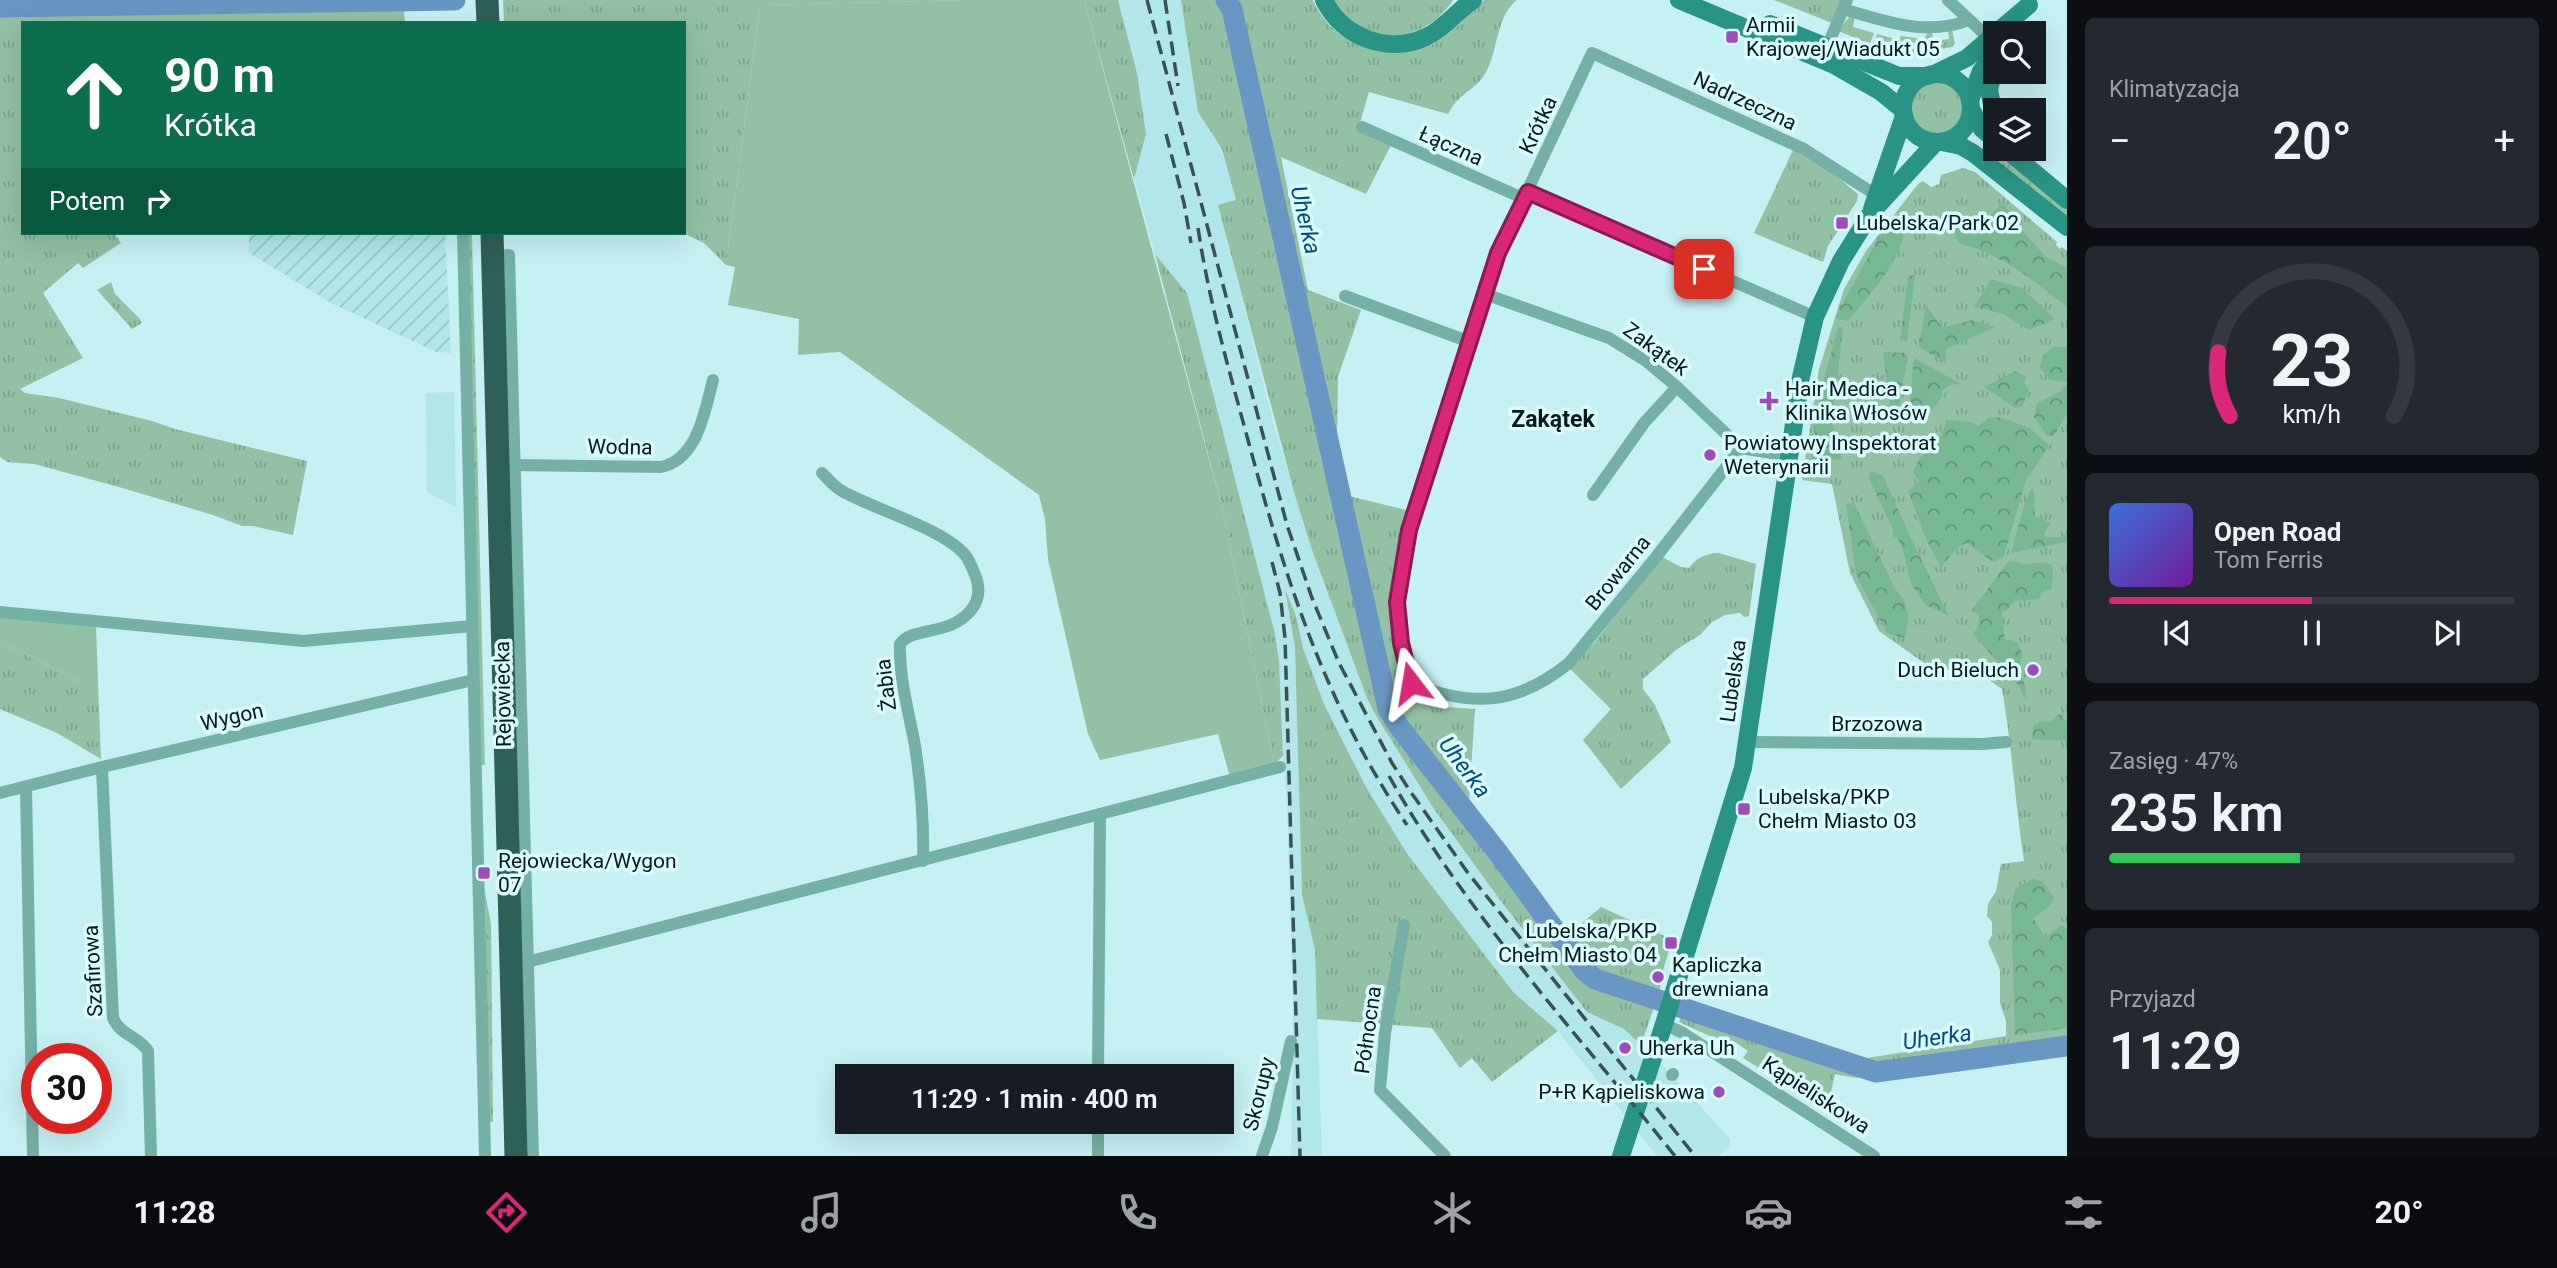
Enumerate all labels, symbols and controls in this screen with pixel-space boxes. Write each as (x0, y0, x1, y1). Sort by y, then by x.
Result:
place label: Armii Krajowej/Wiadukt 05 (1746, 13, 1940, 61)
map controls (1983, 21, 2046, 161)
button: search (1983, 21, 2046, 84)
marker: Armii Krajowej/Wiadukt 05 (1724, 29, 1740, 45)
text: 90 m (164, 47, 275, 104)
icon: ahead (49, 49, 140, 140)
street label: Nadrzeczna (1690, 67, 1800, 135)
text: Klimatyzacja (2109, 76, 2240, 103)
street label: Krótka (1514, 92, 1562, 158)
button: layers (1983, 98, 2046, 161)
text: Krótka (164, 106, 257, 144)
text: 20° (2272, 111, 2352, 172)
text: − (2109, 119, 2131, 163)
text: + (2493, 119, 2515, 163)
street label: Łączna (1415, 121, 1487, 171)
icon: right (139, 182, 177, 220)
water label: Uherka (1285, 183, 1326, 257)
text: Potem (49, 186, 125, 216)
place label: Lubelska/Park 02 (1856, 211, 2019, 235)
marker: Lubelska/Park 02 (1834, 215, 1850, 231)
pin (1674, 239, 1734, 299)
icon: arrive (1685, 250, 1723, 288)
street label: Zakątek (1619, 317, 1694, 381)
text: 23 (2270, 319, 2354, 405)
place label: Hair Medica - Klinika Włosów (1785, 377, 1927, 425)
marker: Hair Medica - Klinika Włosów (1759, 391, 1779, 411)
text: km/h (2283, 400, 2341, 429)
district label: Zakątek (1511, 406, 1595, 433)
place label: Powiatowy Inspektorat Weterynarii (1724, 431, 1936, 479)
street label: Wodna (587, 434, 653, 460)
marker: Powiatowy Inspektorat Weterynarii (1702, 447, 1718, 463)
text: Open Road (2214, 517, 2342, 547)
street label: Browarna (1581, 531, 1655, 615)
text: Tom Ferris (2214, 547, 2323, 574)
icon: previous (2158, 614, 2196, 652)
icon: pause (2293, 614, 2331, 652)
icon: next (2428, 614, 2466, 652)
street label: Lubelska (1715, 638, 1751, 724)
street label: Rejowiecka (490, 641, 516, 747)
position arrow (1374, 646, 1448, 720)
street label: Żabia (871, 658, 901, 712)
place label: Duch Bieluch (1897, 658, 2019, 682)
marker: Duch Bieluch (2025, 662, 2041, 678)
street label: Wygon (198, 698, 266, 736)
street label: Brzozowa (1831, 712, 1923, 736)
water label: Uherka (1433, 731, 1496, 803)
text: Zasięg · 47% (2109, 748, 2238, 775)
text: 235 km (2109, 783, 2284, 844)
place label: Lubelska/PKP Chełm Miasto 03 (1758, 785, 1917, 833)
marker: Lubelska/PKP Chełm Miasto 03 (1736, 801, 1752, 817)
place label: Rejowiecka/Wygon 07 (498, 849, 677, 897)
marker: Rejowiecka/Wygon 07 (476, 865, 492, 881)
place label: Lubelska/PKP Chełm Miasto 04 (1498, 919, 1657, 967)
street label: Szafirowa (79, 924, 107, 1018)
marker: Lubelska/PKP Chełm Miasto 04 (1663, 935, 1679, 951)
place label: Kapliczka drewniana (1672, 953, 1769, 1001)
marker: Kapliczka drewniana (1650, 969, 1666, 985)
street label: Północna (1350, 985, 1386, 1075)
text: Przyjazd (2109, 986, 2196, 1013)
water label: Uherka (1901, 1019, 1973, 1056)
text: 11:29 (2109, 1021, 2242, 1082)
place label: Uherka Uh (1639, 1036, 1735, 1060)
marker: Uherka Uh (1617, 1040, 1633, 1056)
speed limit sign: 30 (21, 1043, 112, 1134)
street label: Kąpieliskowa (1758, 1051, 1874, 1139)
street label: Skorupy (1238, 1054, 1280, 1133)
place label: P+R Kąpieliskowa (1538, 1080, 1705, 1104)
text: 11:29 · 1 min · 400 m (911, 1084, 1158, 1114)
marker: P+R Kąpieliskowa (1711, 1084, 1727, 1100)
icon: directions (482, 1188, 531, 1237)
icon: music (797, 1188, 846, 1237)
icon: phone (1113, 1188, 1162, 1237)
icon: climate (1428, 1188, 1477, 1237)
icon: car (1744, 1188, 1793, 1237)
icon: filters (2059, 1188, 2108, 1237)
text: 11:28 (133, 1193, 216, 1231)
text: 20° (2375, 1193, 2424, 1231)

